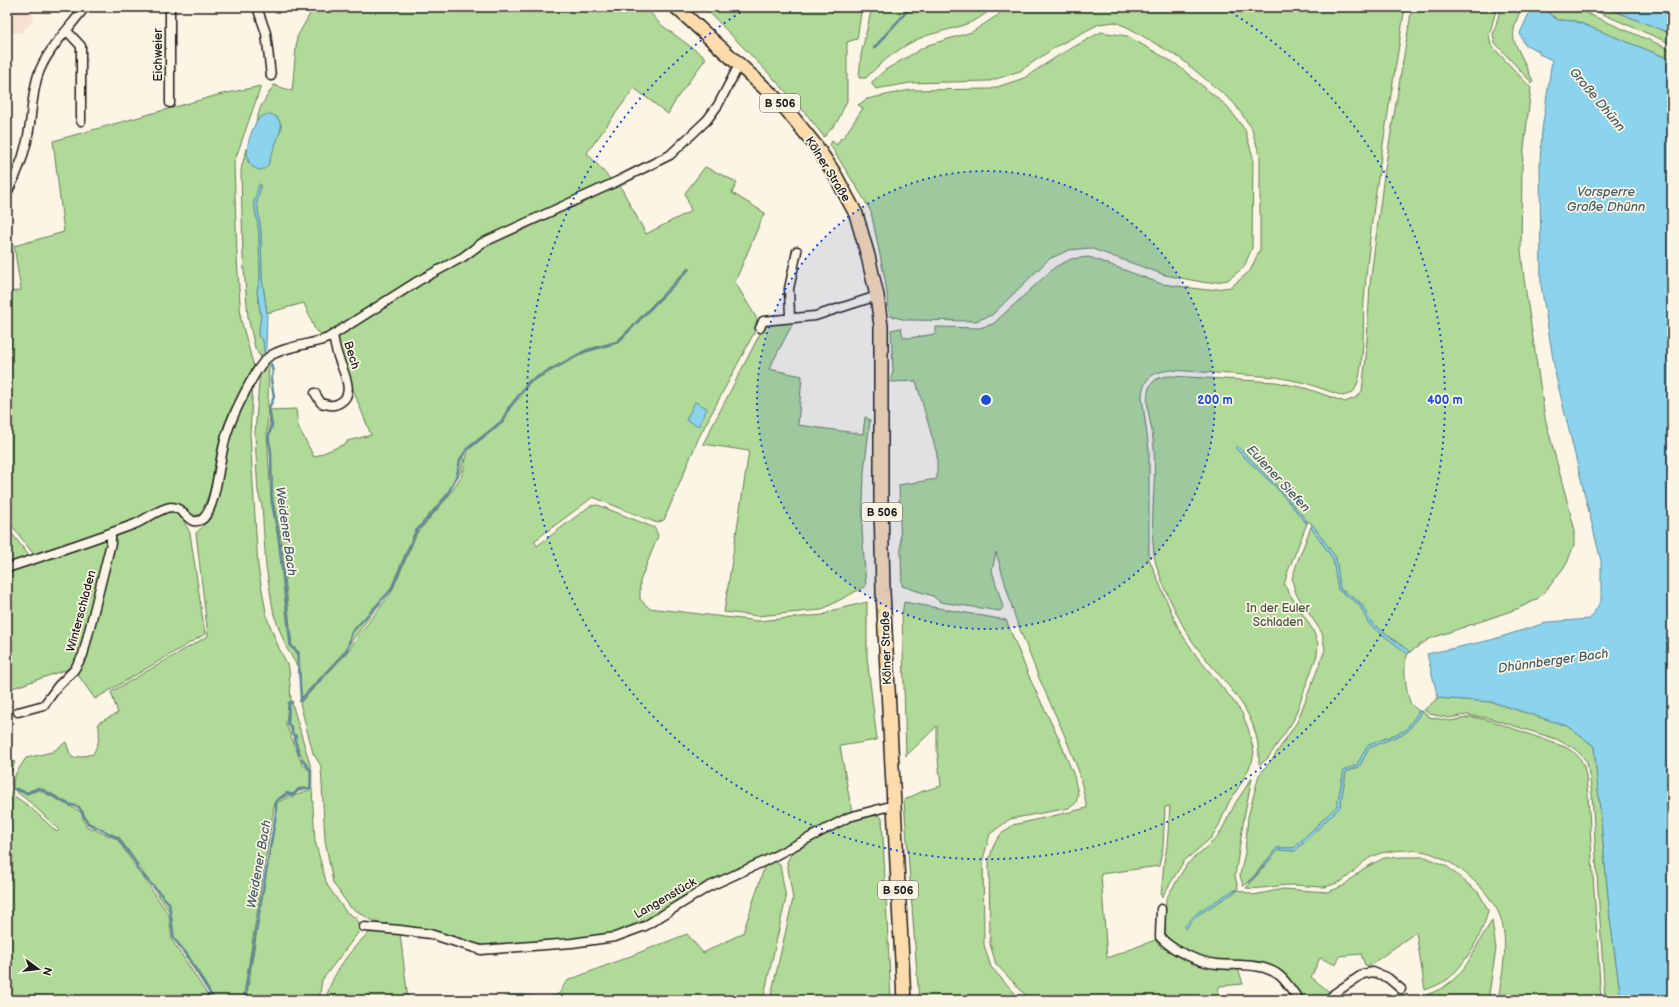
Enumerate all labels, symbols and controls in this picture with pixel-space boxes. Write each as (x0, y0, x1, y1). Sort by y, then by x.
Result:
street label: Eichweier (151, 28, 166, 81)
water label: Große Dhünn (1566, 64, 1629, 135)
road number: B 506 (760, 94, 800, 112)
street label: Kölner Straße (802, 134, 854, 205)
water label: Vorsperre Große Dhünn (1567, 184, 1645, 215)
street label: Bech (340, 339, 363, 371)
centre of rings (979, 393, 993, 407)
text: 200 m (1197, 393, 1233, 408)
text: 400 m (1427, 393, 1463, 408)
water label: Eulener Siefen (1243, 442, 1313, 516)
water label: Weidener Bach (272, 486, 300, 577)
road number: B 506 (862, 503, 902, 521)
street label: Winterschladen (63, 568, 100, 654)
park label: In der Euler Schladen (1246, 601, 1310, 630)
street label: Kölner Straße (878, 611, 895, 685)
water label: Dhünnberger Bach (1497, 645, 1609, 677)
water label: Weidener Bach (243, 819, 275, 910)
street label: Langenstück (631, 875, 699, 922)
road number: B 506 (878, 881, 918, 899)
north arrow (18, 949, 58, 989)
text: N (40, 966, 55, 977)

